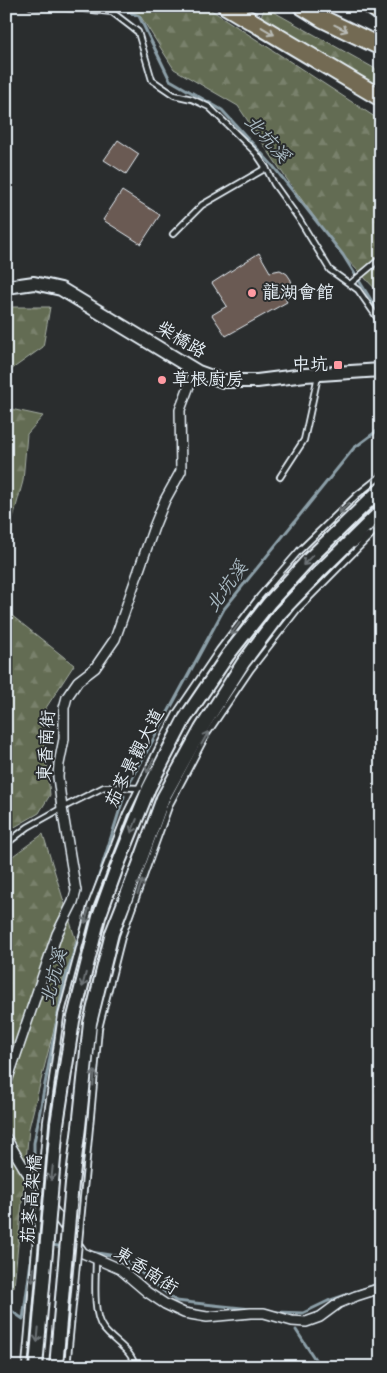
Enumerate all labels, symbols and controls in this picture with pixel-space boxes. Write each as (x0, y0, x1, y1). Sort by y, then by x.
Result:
one-way arrow (333, 24, 348, 33)
one-way arrow (261, 27, 275, 37)
water label: 北坑溪 (239, 109, 296, 169)
place label: 龍湖會館 (262, 281, 334, 305)
marker: 龍湖會館 (246, 287, 258, 299)
street label: 柴橋路 (152, 316, 210, 364)
place label: 中坑 (292, 353, 328, 377)
marker: 中坑 (332, 359, 344, 371)
place label: 草根廚房 (172, 368, 244, 392)
marker: 草根廚房 (156, 374, 168, 386)
one-way arrow (337, 502, 350, 514)
one-way arrow (302, 553, 314, 566)
water label: 北坑溪 (200, 556, 254, 617)
one-way arrow (230, 622, 240, 636)
street label: 茄苳景觀大道 (100, 704, 170, 812)
street label: 東香南街 (33, 709, 61, 783)
one-way arrow (201, 732, 211, 746)
one-way arrow (144, 758, 154, 773)
one-way arrow (129, 817, 138, 833)
one-way arrow (136, 880, 145, 895)
one-way arrow (82, 908, 92, 924)
water label: 北坑溪 (35, 945, 73, 1008)
one-way arrow (78, 971, 88, 987)
one-way arrow (89, 1070, 99, 1086)
street label: 茄苳高架橋 (16, 1153, 48, 1245)
one-way arrow (47, 1164, 57, 1180)
street label: 東香南街 (109, 1241, 183, 1301)
one-way arrow (28, 1267, 38, 1283)
one-way arrow (34, 1326, 43, 1342)

